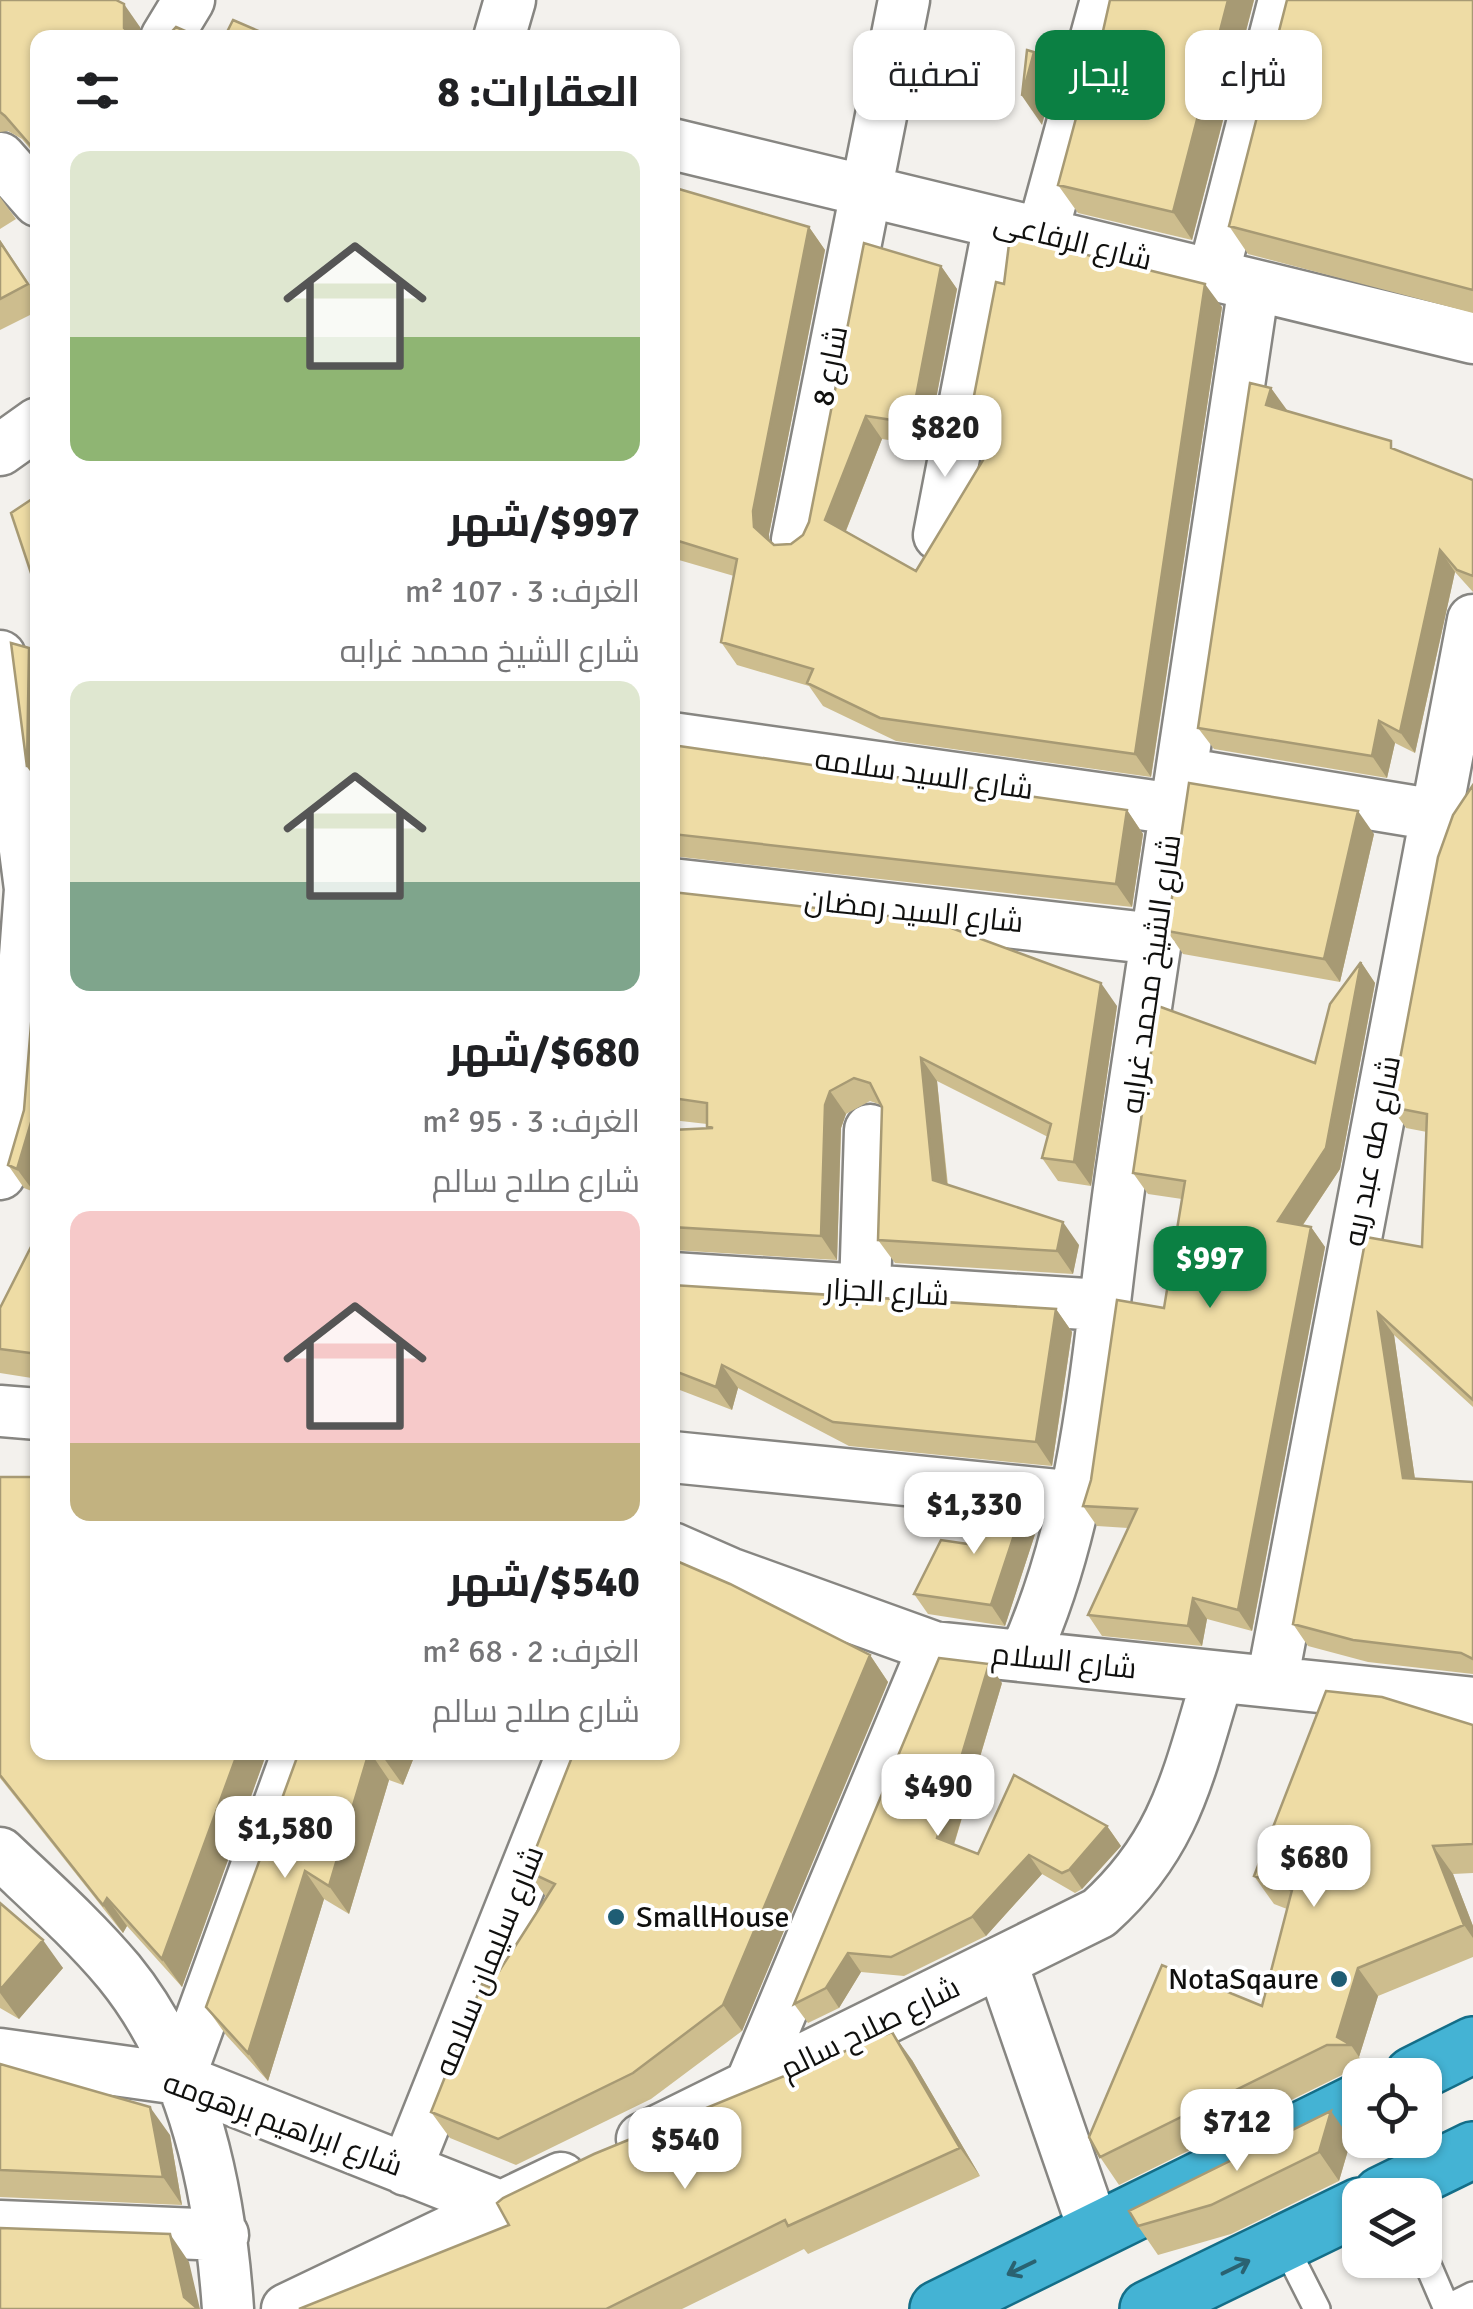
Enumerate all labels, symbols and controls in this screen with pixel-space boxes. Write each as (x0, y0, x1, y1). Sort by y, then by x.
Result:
chip: تصفية (853, 30, 1015, 120)
chip: إيجار (1035, 30, 1165, 120)
chip: شراء (1185, 30, 1322, 120)
icon: filters (70, 63, 125, 118)
text: العقارات: 8 (437, 67, 640, 118)
street label: شارع الرفاعى (990, 204, 1156, 280)
icon: home (265, 216, 445, 396)
street label: شارع 8 (805, 323, 857, 410)
pin: $820 (886, 395, 1004, 480)
text: $820 (910, 408, 980, 447)
text: $997/شهر (448, 497, 640, 548)
text: الغرف: 3 · 107 m² (405, 572, 640, 611)
text: شارع الشيخ محمد غرابه (340, 632, 640, 671)
street label: شارع السيد سلامه (812, 741, 1035, 809)
icon: home (265, 746, 445, 926)
street label: شارع الشيخ محمد غرابه (1114, 832, 1190, 1116)
street label: شارع السيد رمضان (803, 882, 1025, 942)
text: $680/شهر (448, 1027, 640, 1078)
street label: شارع طه عبد ربه (1336, 1053, 1410, 1250)
text: الغرف: 3 · 95 m² (422, 1102, 640, 1141)
text: شارع صلاح سالم (432, 1162, 640, 1201)
pin: $997 (1151, 1226, 1269, 1311)
text: $997 (1175, 1239, 1245, 1278)
street label: شارع الجزار (822, 1271, 950, 1315)
icon: home (265, 1276, 445, 1456)
pin: $1,330 (893, 1472, 1055, 1557)
text: $1,330 (926, 1485, 1022, 1524)
text: $540/شهر (448, 1557, 640, 1608)
text: الغرف: 2 · 68 m² (422, 1632, 640, 1671)
street label: شارع السلام (989, 1635, 1138, 1689)
text: شارع صلاح سالم (432, 1692, 640, 1731)
pin: $490 (879, 1754, 997, 1839)
text: $490 (903, 1767, 973, 1806)
pin: $1,580 (204, 1796, 366, 1881)
text: $1,580 (237, 1809, 333, 1848)
pin: $680 (1255, 1825, 1373, 1910)
text: $680 (1279, 1838, 1349, 1877)
street label: شارع سليمان سلامه (426, 1841, 553, 2082)
place label: SmallHouse (636, 1899, 789, 1936)
marker: SmallHouse (605, 1906, 627, 1928)
place label: NotaSqaure (1168, 1961, 1319, 1998)
marker: NotaSqaure (1328, 1968, 1350, 1990)
street label: شارع صلاح سالم (774, 1969, 966, 2089)
map controls (1342, 2058, 1442, 2278)
button: locate (1342, 2058, 1442, 2158)
street label: شارع ابراهيم برهومه (158, 2064, 407, 2186)
pin: $712 (1178, 2089, 1296, 2174)
text: $712 (1202, 2102, 1272, 2141)
pin: $540 (626, 2107, 744, 2192)
text: $540 (650, 2120, 720, 2159)
button: layers (1342, 2178, 1442, 2278)
one-way arrow (1220, 2256, 1250, 2275)
one-way arrow (1007, 2260, 1037, 2279)

